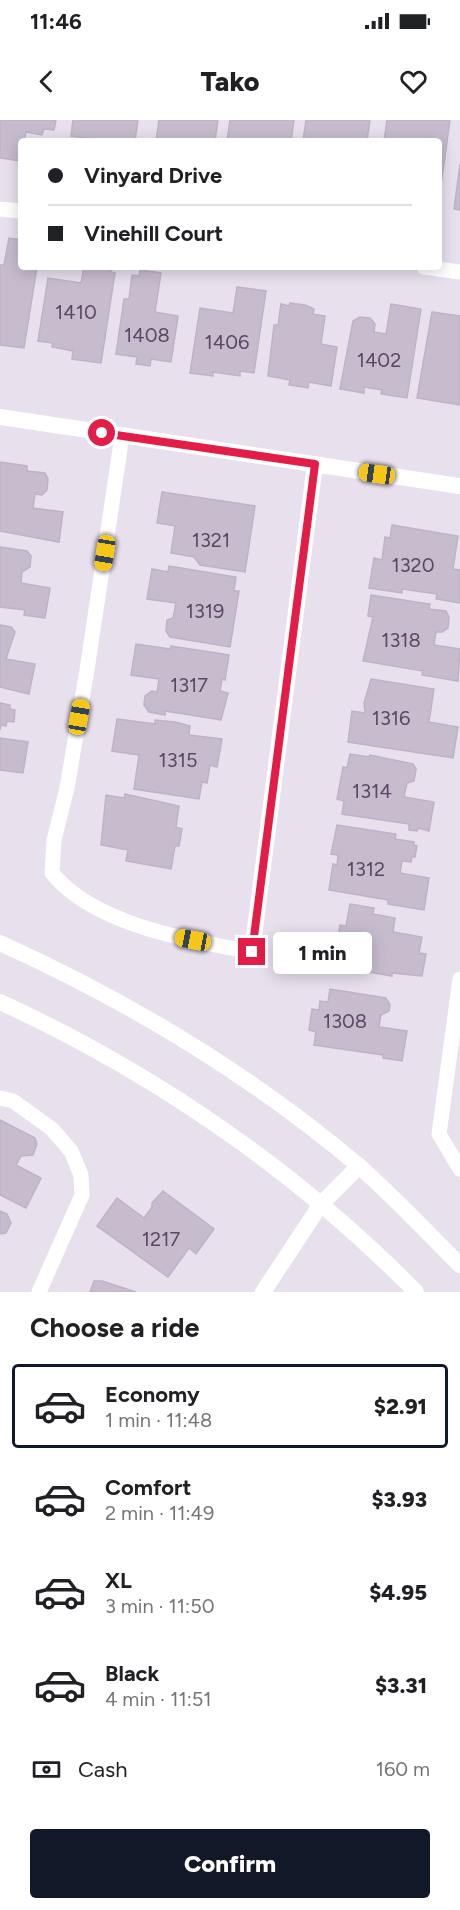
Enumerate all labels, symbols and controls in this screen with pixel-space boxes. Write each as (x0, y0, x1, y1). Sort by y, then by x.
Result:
text: 11:46 (30, 8, 82, 35)
icon: back (30, 65, 63, 98)
text: Tako (201, 65, 259, 98)
icon: heart (397, 65, 430, 98)
text: Vinyard Drive (84, 162, 222, 189)
text: Vinehill Court (84, 220, 223, 247)
house number: 1410 (55, 300, 97, 324)
house number: 1408 (124, 323, 170, 347)
house number: 1406 (205, 330, 249, 354)
house number: 1402 (357, 348, 401, 372)
route start (88, 419, 115, 446)
car (358, 463, 396, 485)
house number: 1321 (192, 528, 230, 552)
car (93, 534, 117, 572)
house number: 1320 (391, 553, 435, 577)
house number: 1319 (186, 599, 224, 623)
house number: 1318 (381, 628, 421, 652)
house number: 1317 (170, 673, 208, 697)
car (67, 698, 91, 736)
house number: 1316 (372, 706, 410, 730)
house number: 1315 (159, 748, 197, 772)
house number: 1314 (352, 779, 392, 803)
house number: 1312 (347, 857, 385, 881)
car (174, 928, 212, 952)
callout: 1 min (273, 931, 372, 973)
route end (238, 938, 265, 965)
text: 1 min (299, 941, 346, 965)
house number: 1308 (323, 1009, 367, 1033)
house number: 1217 (142, 1227, 180, 1251)
text: Choose a ride (30, 1311, 199, 1344)
icon: car (33, 1379, 87, 1433)
text: Economy (105, 1381, 200, 1408)
text: $2.91 (374, 1393, 427, 1420)
text: 1 min · 11:48 (105, 1408, 212, 1432)
icon: car (33, 1472, 87, 1526)
text: Comfort (105, 1474, 191, 1501)
text: $3.93 (371, 1486, 427, 1513)
text: 2 min · 11:49 (105, 1501, 214, 1525)
icon: car (33, 1565, 87, 1619)
text: XL (105, 1567, 132, 1594)
text: $4.95 (369, 1579, 427, 1606)
text: 3 min · 11:50 (105, 1594, 215, 1618)
icon: car (33, 1658, 87, 1712)
text: Black (105, 1660, 159, 1687)
text: $3.31 (375, 1672, 427, 1699)
text: 4 min · 11:51 (105, 1687, 211, 1711)
icon: cash (30, 1753, 63, 1786)
text: Cash (78, 1756, 128, 1783)
text: 160 m (376, 1757, 430, 1781)
button: Confirm (30, 1829, 430, 1898)

